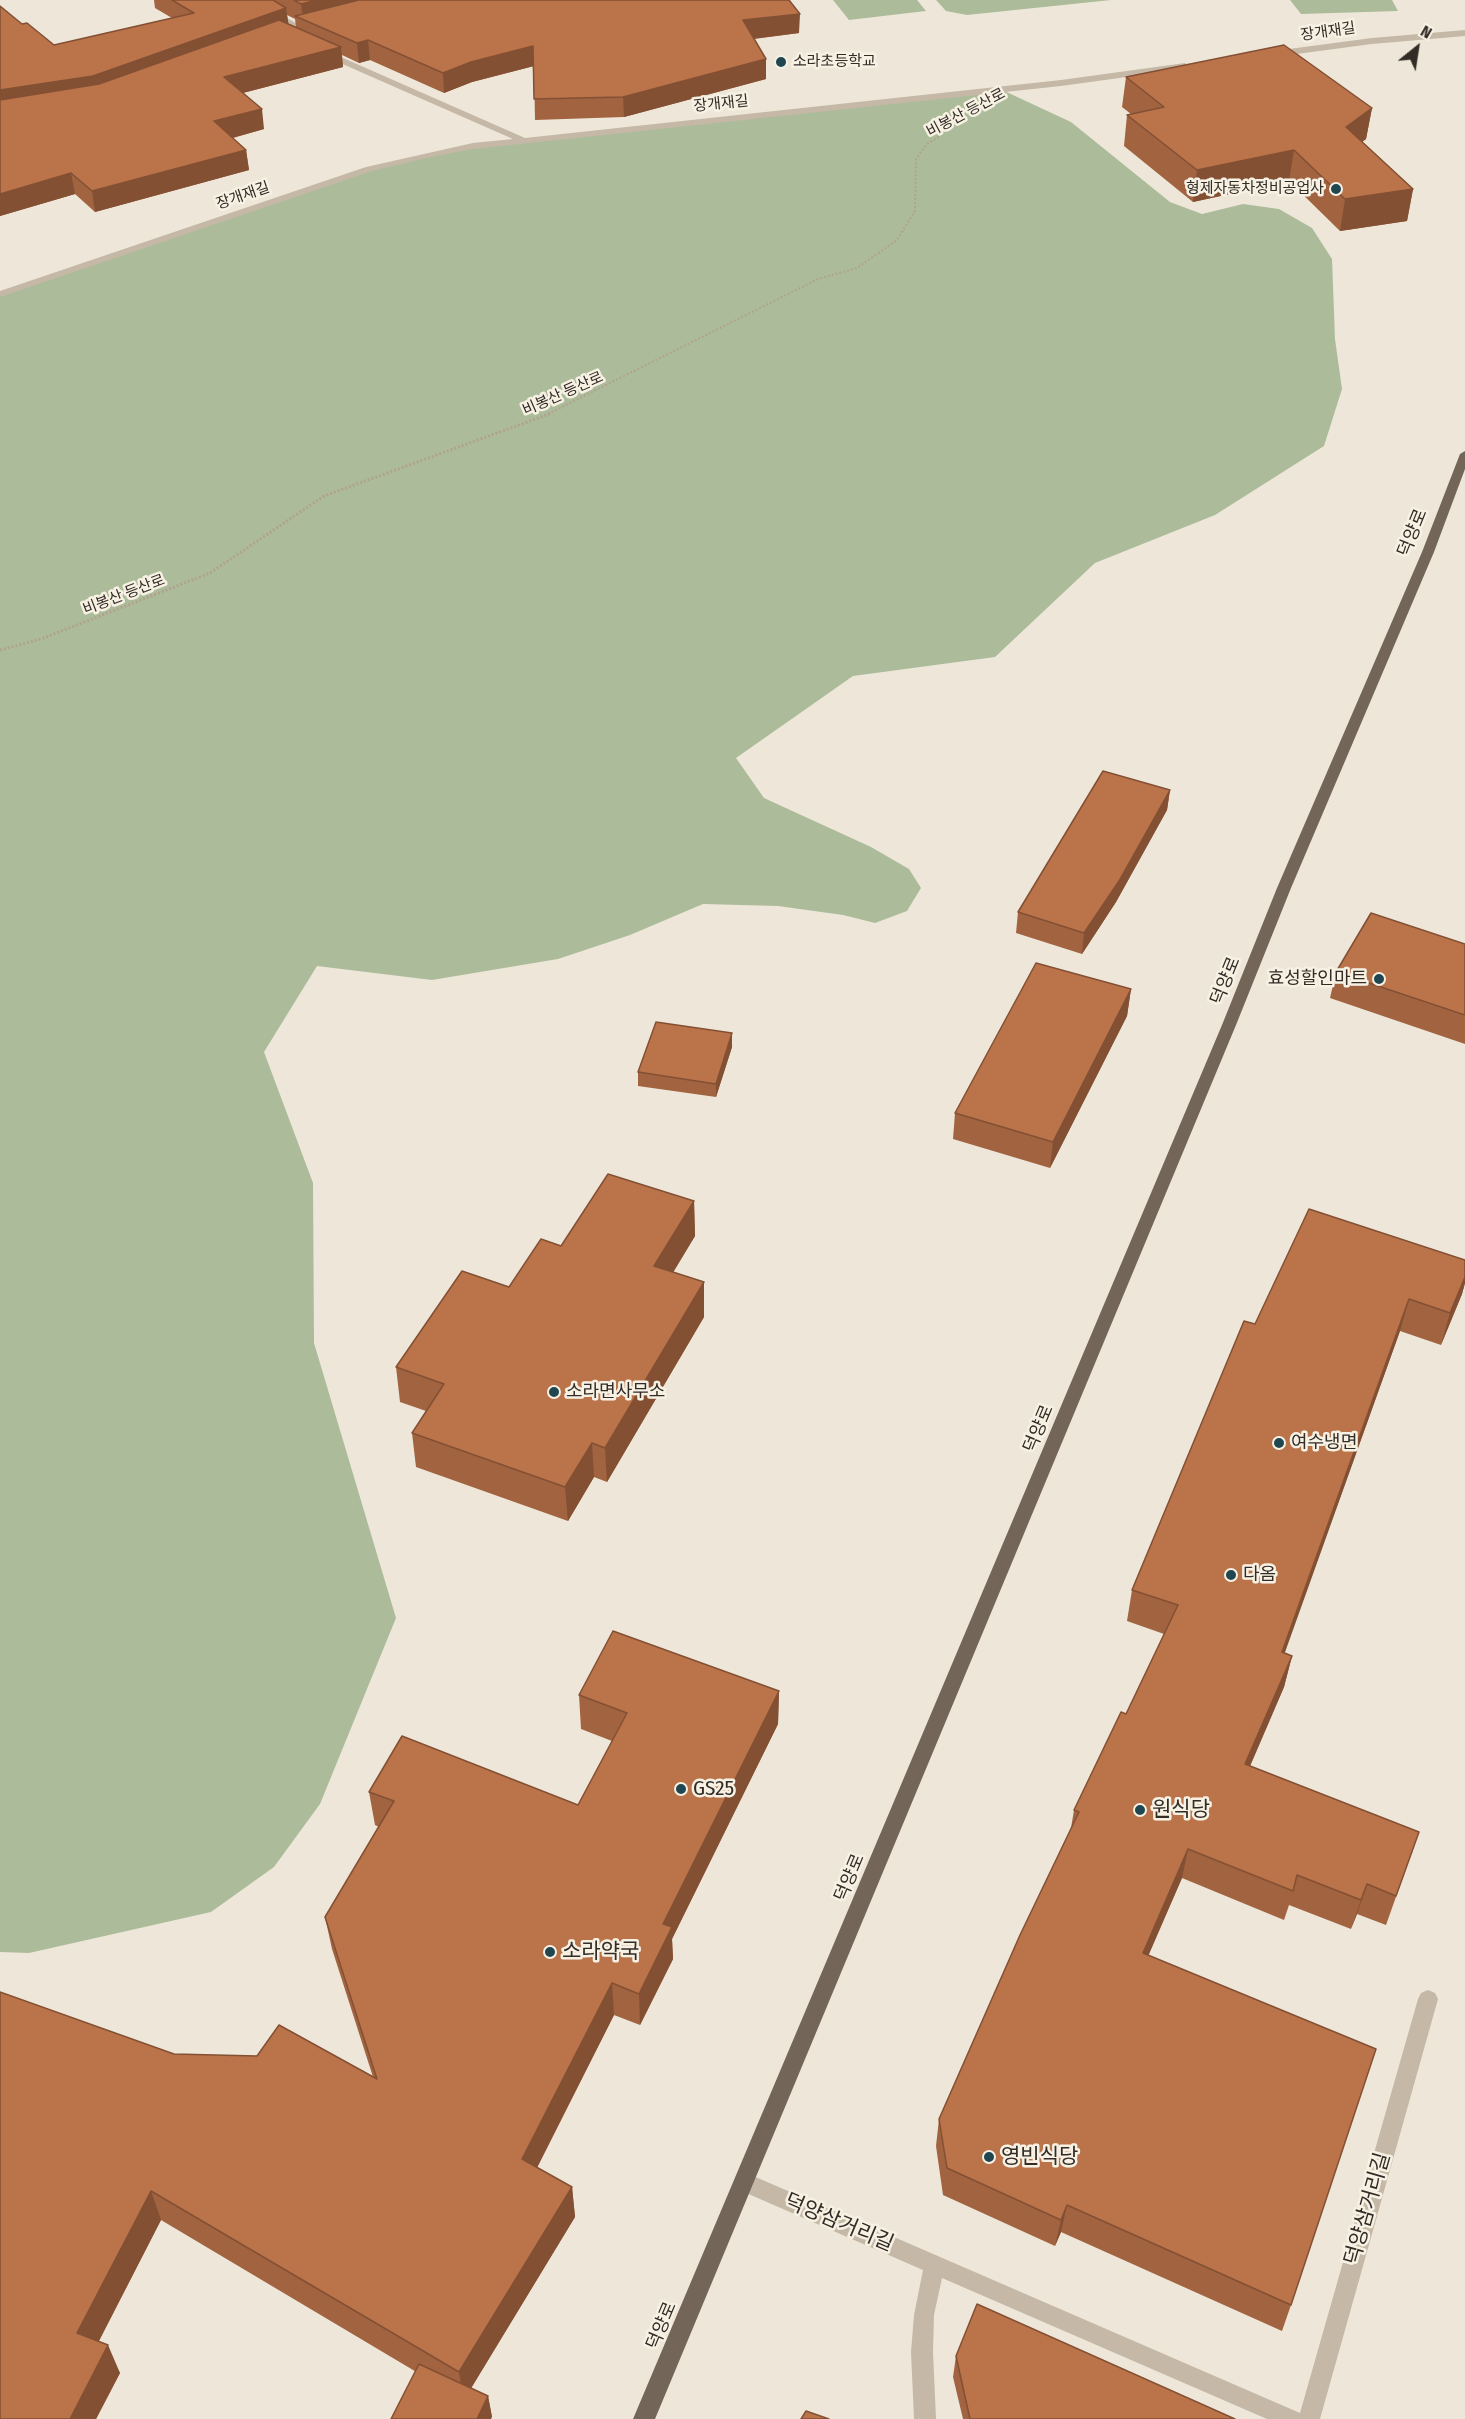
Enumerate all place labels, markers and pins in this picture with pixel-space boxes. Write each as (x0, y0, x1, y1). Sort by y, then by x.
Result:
place label: 소라초등학교 (793, 53, 876, 71)
marker: 소라초등학교 (774, 55, 788, 69)
place label: 형제자동차정비공업사 (1186, 180, 1324, 198)
marker: 형제자동차정비공업사 (1329, 182, 1343, 196)
place label: 효성할인마트 (1268, 968, 1367, 990)
marker: 효성할인마트 (1372, 972, 1386, 986)
place label: 소라면사무소 (566, 1381, 665, 1403)
marker: 소라면사무소 (547, 1385, 561, 1399)
place label: 여수냉면 (1291, 1432, 1357, 1454)
marker: 여수냉면 (1272, 1436, 1286, 1450)
place label: 다옴 (1243, 1564, 1276, 1586)
marker: 다옴 (1224, 1568, 1238, 1582)
place label: GS25 (693, 1776, 734, 1802)
marker: GS25 (674, 1782, 688, 1796)
place label: 원식당 (1152, 1797, 1210, 1823)
marker: 원식당 (1133, 1803, 1147, 1817)
place label: 소라약국 (562, 1939, 639, 1965)
marker: 소라약국 (543, 1945, 557, 1959)
place label: 영빈식당 (1001, 2144, 1078, 2170)
marker: 영빈식당 (982, 2150, 996, 2164)

